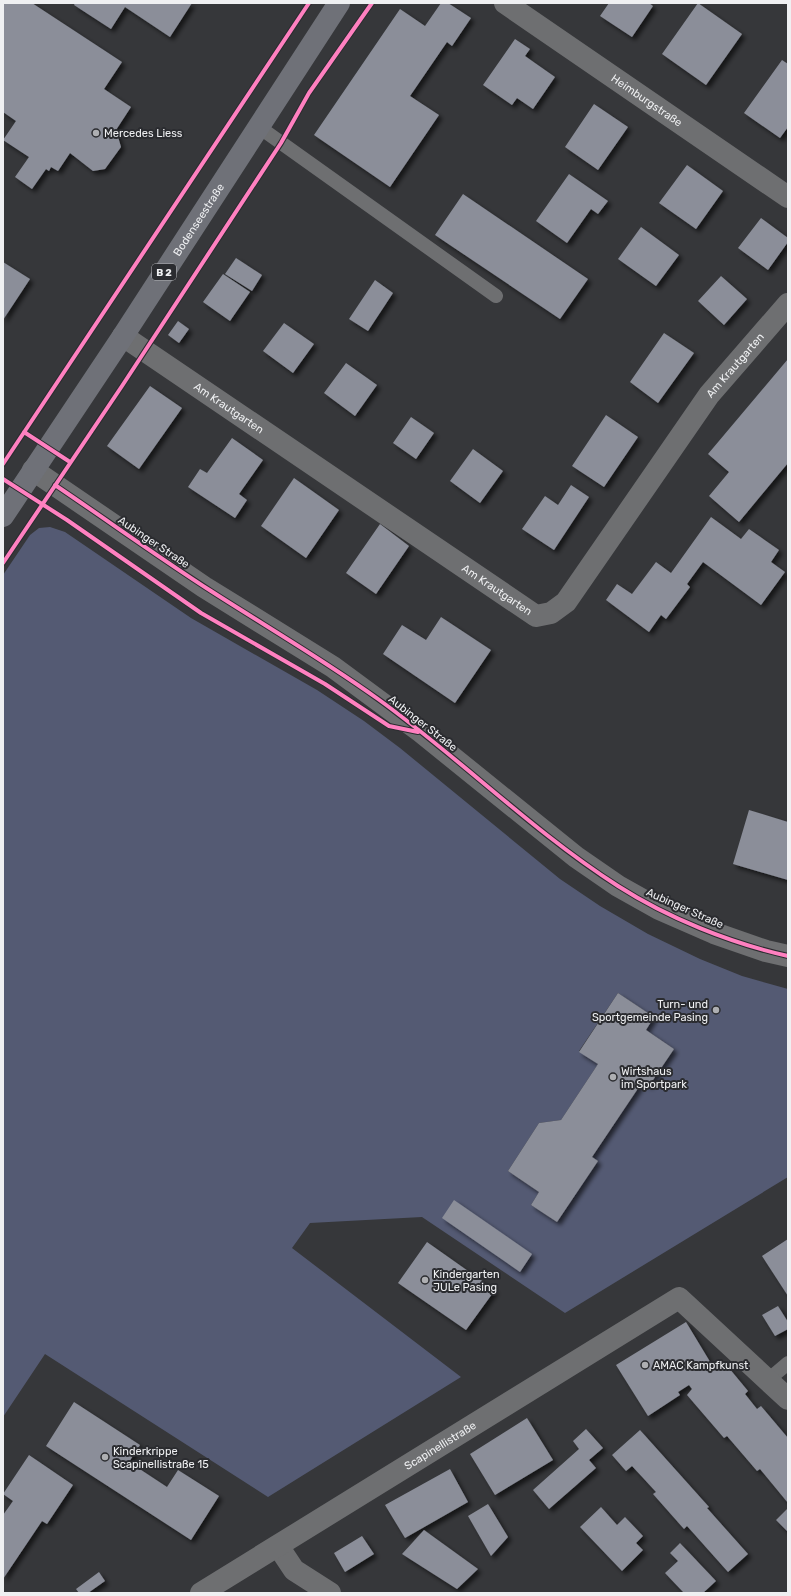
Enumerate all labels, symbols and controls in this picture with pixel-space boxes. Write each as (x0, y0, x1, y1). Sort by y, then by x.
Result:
street label: Heimburgstraße (609, 72, 685, 130)
place label: Mercedes Liess (104, 127, 183, 140)
marker: Mercedes Liess (91, 128, 101, 138)
street label: Bodenseestraße (171, 181, 227, 259)
road number: B 2 (152, 264, 176, 280)
street label: Am Krautgarten (704, 330, 767, 401)
street label: Am Krautgarten (191, 380, 266, 437)
street label: Aubinger Straße (116, 514, 192, 571)
street label: Am Krautgarten (459, 562, 534, 618)
street label: Aubinger Straße (386, 693, 459, 754)
street label: Aubinger Straße (644, 886, 725, 931)
place label: Turn- und Sportgemeinde Pasing (592, 998, 708, 1024)
marker: Turn- und Sportgemeinde Pasing (711, 1005, 721, 1015)
place label: Wirtshaus im Sportpark (621, 1065, 687, 1091)
marker: Wirtshaus im Sportpark (608, 1072, 618, 1082)
place label: Kindergarten JULe Pasing (433, 1268, 500, 1294)
marker: Kindergarten JULe Pasing (420, 1275, 430, 1285)
place label: AMAC Kampfkunst (653, 1359, 749, 1372)
marker: AMAC Kampfkunst (640, 1360, 650, 1370)
street label: Scapinellistraße (402, 1419, 479, 1473)
place label: Kinderkrippe Scapinellistraße 15 (113, 1445, 209, 1471)
marker: Kinderkrippe Scapinellistraße 15 (100, 1452, 110, 1462)

